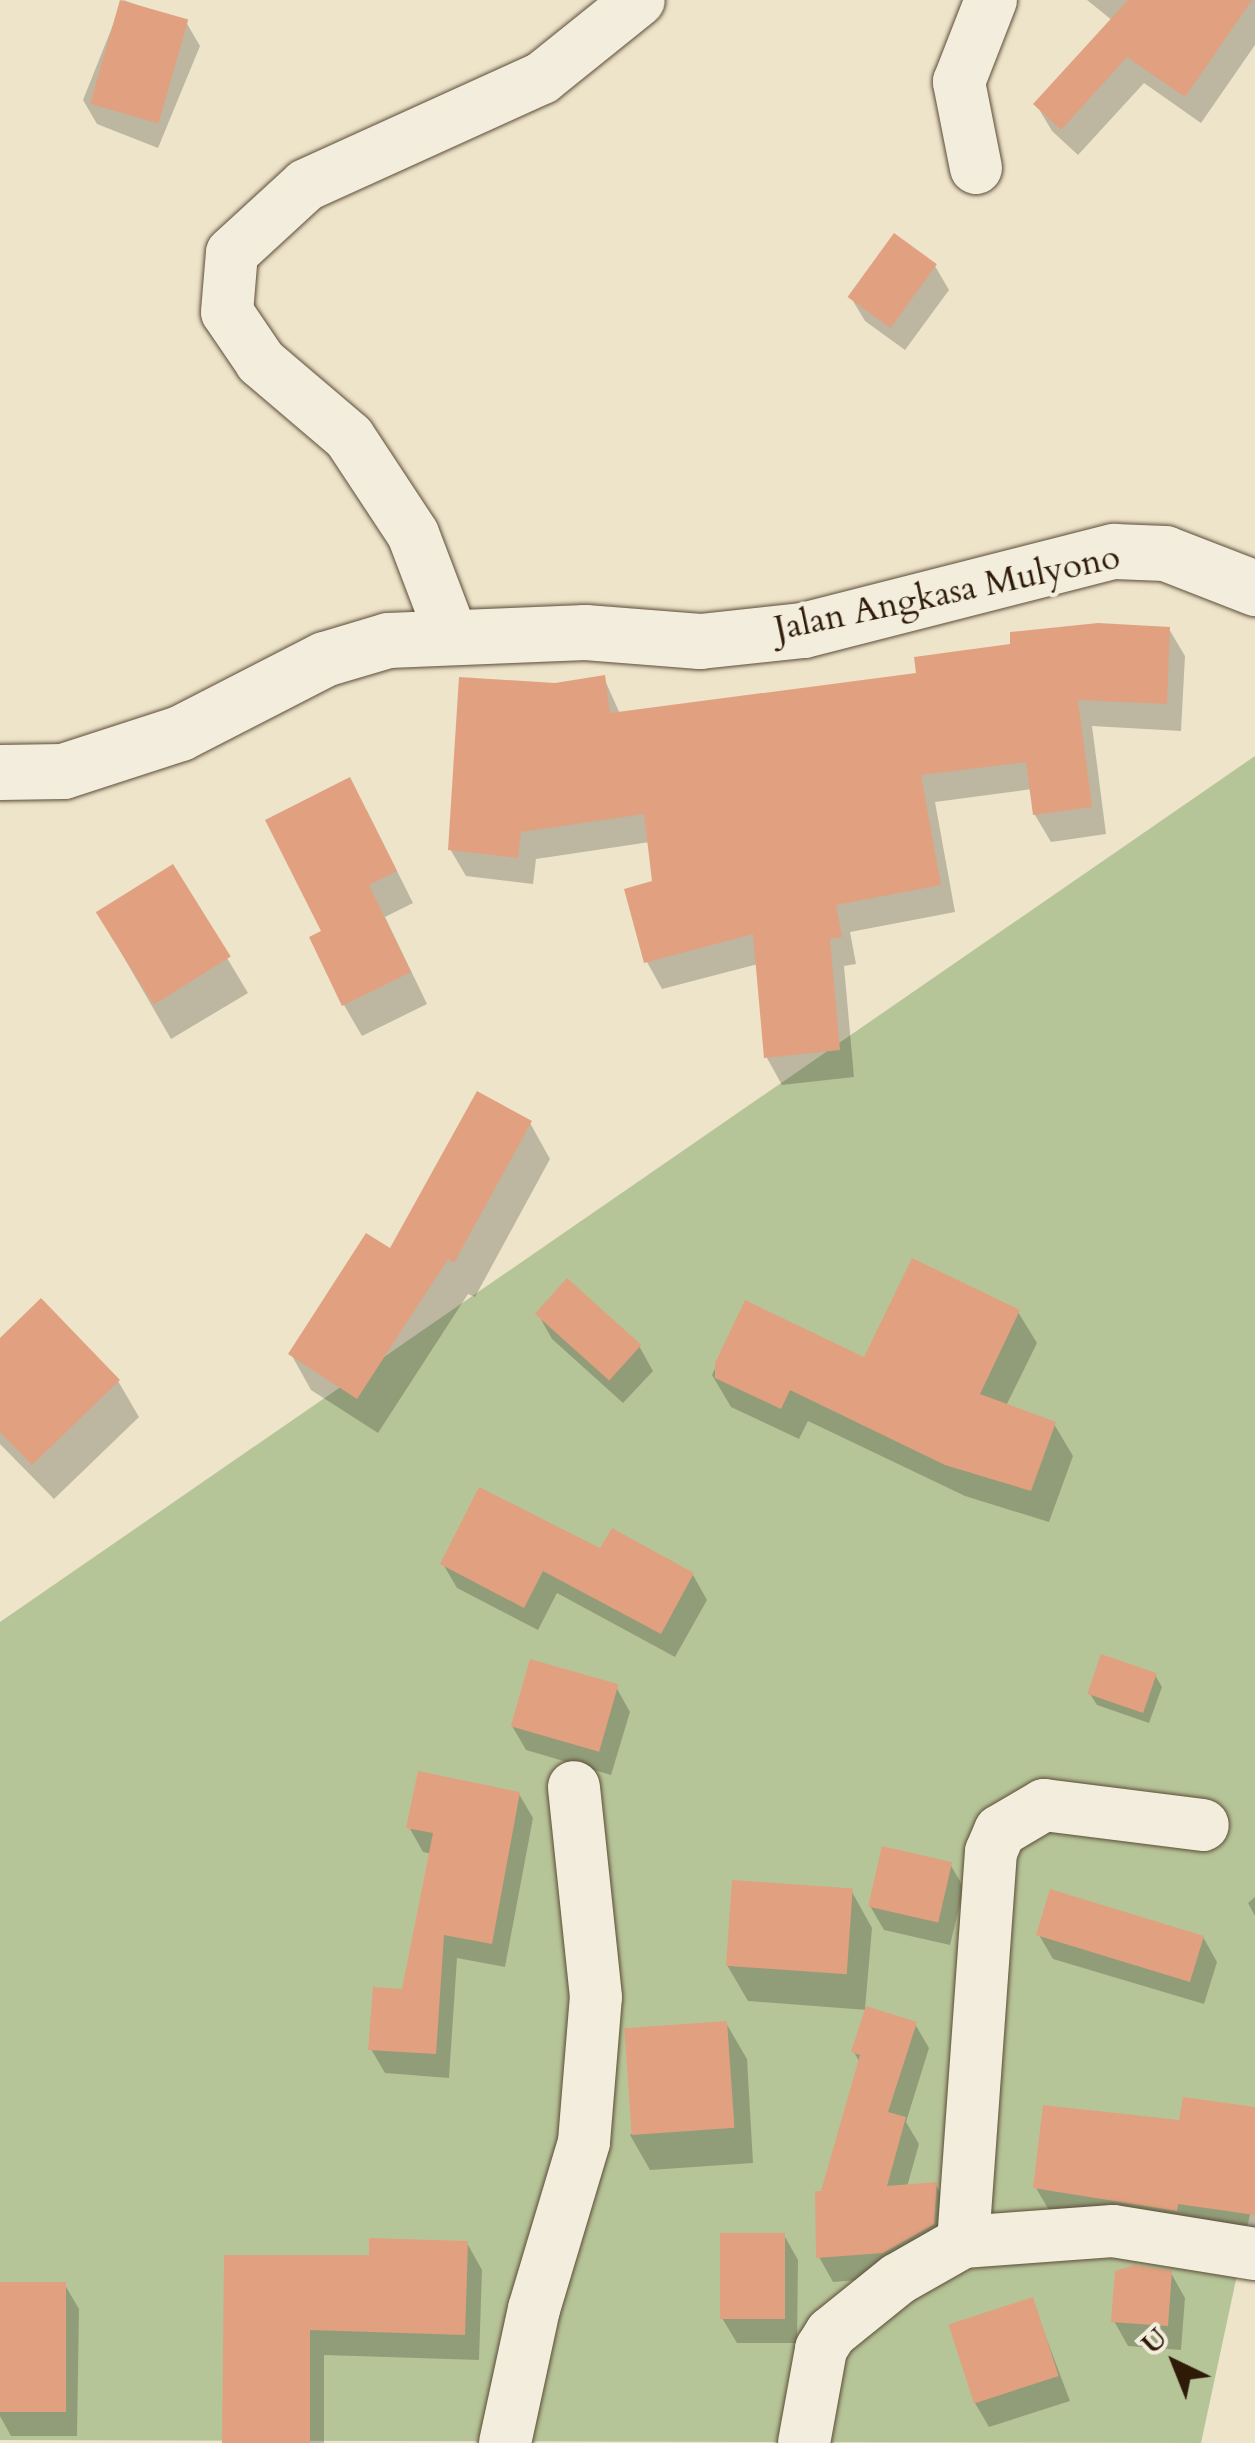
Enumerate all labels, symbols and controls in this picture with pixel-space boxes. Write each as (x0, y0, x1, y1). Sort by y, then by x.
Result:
street label: Jalan Angkasa Mulyono (770, 536, 1124, 650)
north arrow (1125, 2313, 1225, 2413)
text: U (1133, 2319, 1176, 2363)

